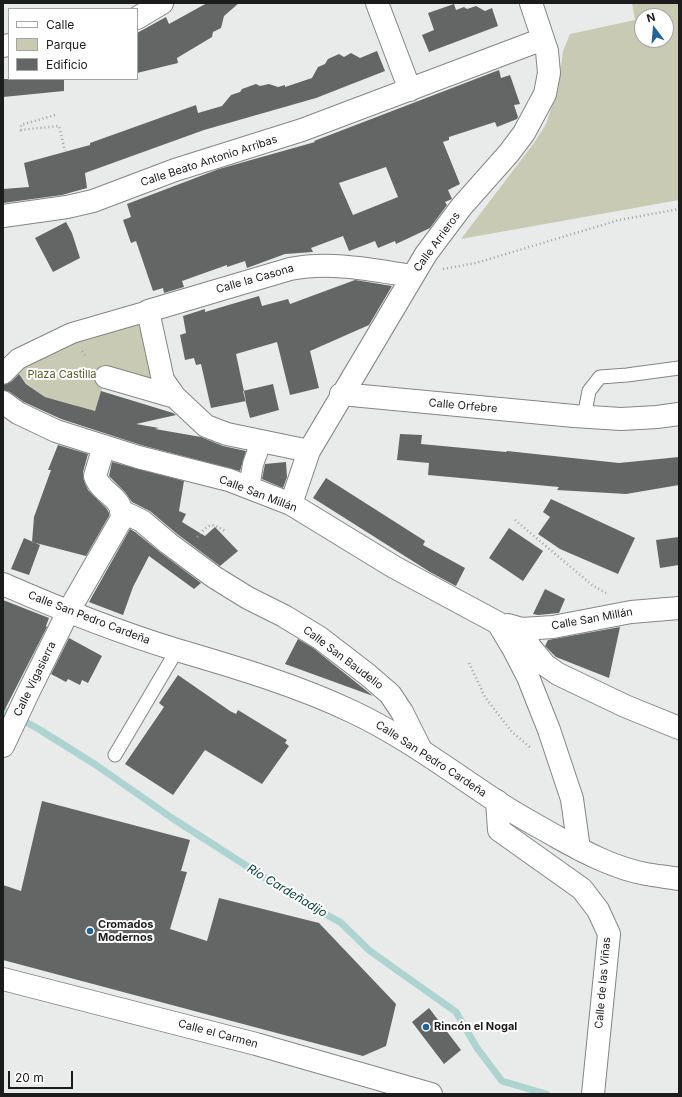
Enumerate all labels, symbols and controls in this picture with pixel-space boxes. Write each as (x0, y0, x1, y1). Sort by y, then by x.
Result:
legend (8, 8, 138, 80)
north arrow (634, 8, 674, 48)
text: N (645, 10, 657, 25)
text: Calle (46, 17, 74, 32)
text: Parque (46, 37, 86, 52)
text: Edificio (46, 57, 88, 72)
street label: Calle Beato Antonio Arribas (139, 133, 279, 189)
street label: Calle Arrieros (411, 210, 463, 274)
street label: Calle la Casona (215, 262, 295, 296)
park label: Plaza Castilla (28, 368, 96, 382)
street label: Calle Orfebre (428, 396, 498, 416)
street label: Calle San Millán (217, 473, 299, 515)
street label: Calle San Pedro Cardeña (26, 589, 152, 647)
street label: Calle San Millán (550, 605, 634, 633)
street label: Calle San Baudelio (300, 624, 386, 692)
street label: Calle Vigasierra (11, 639, 59, 719)
street label: Calle San Pedro Cardeña (373, 718, 489, 800)
water label: Río Cardeñadijo (244, 861, 330, 921)
place label: Cromados Modernos (98, 918, 153, 944)
marker: Cromados Modernos (85, 926, 95, 936)
street label: Calle de las Viñas (592, 937, 614, 1029)
street label: Calle el Carmen (177, 1017, 259, 1051)
place label: Rincón el Nogal (434, 1020, 517, 1034)
marker: Rincón el Nogal (421, 1022, 431, 1032)
scale bar (10, 1063, 75, 1089)
text: 20 m (15, 1070, 44, 1085)

